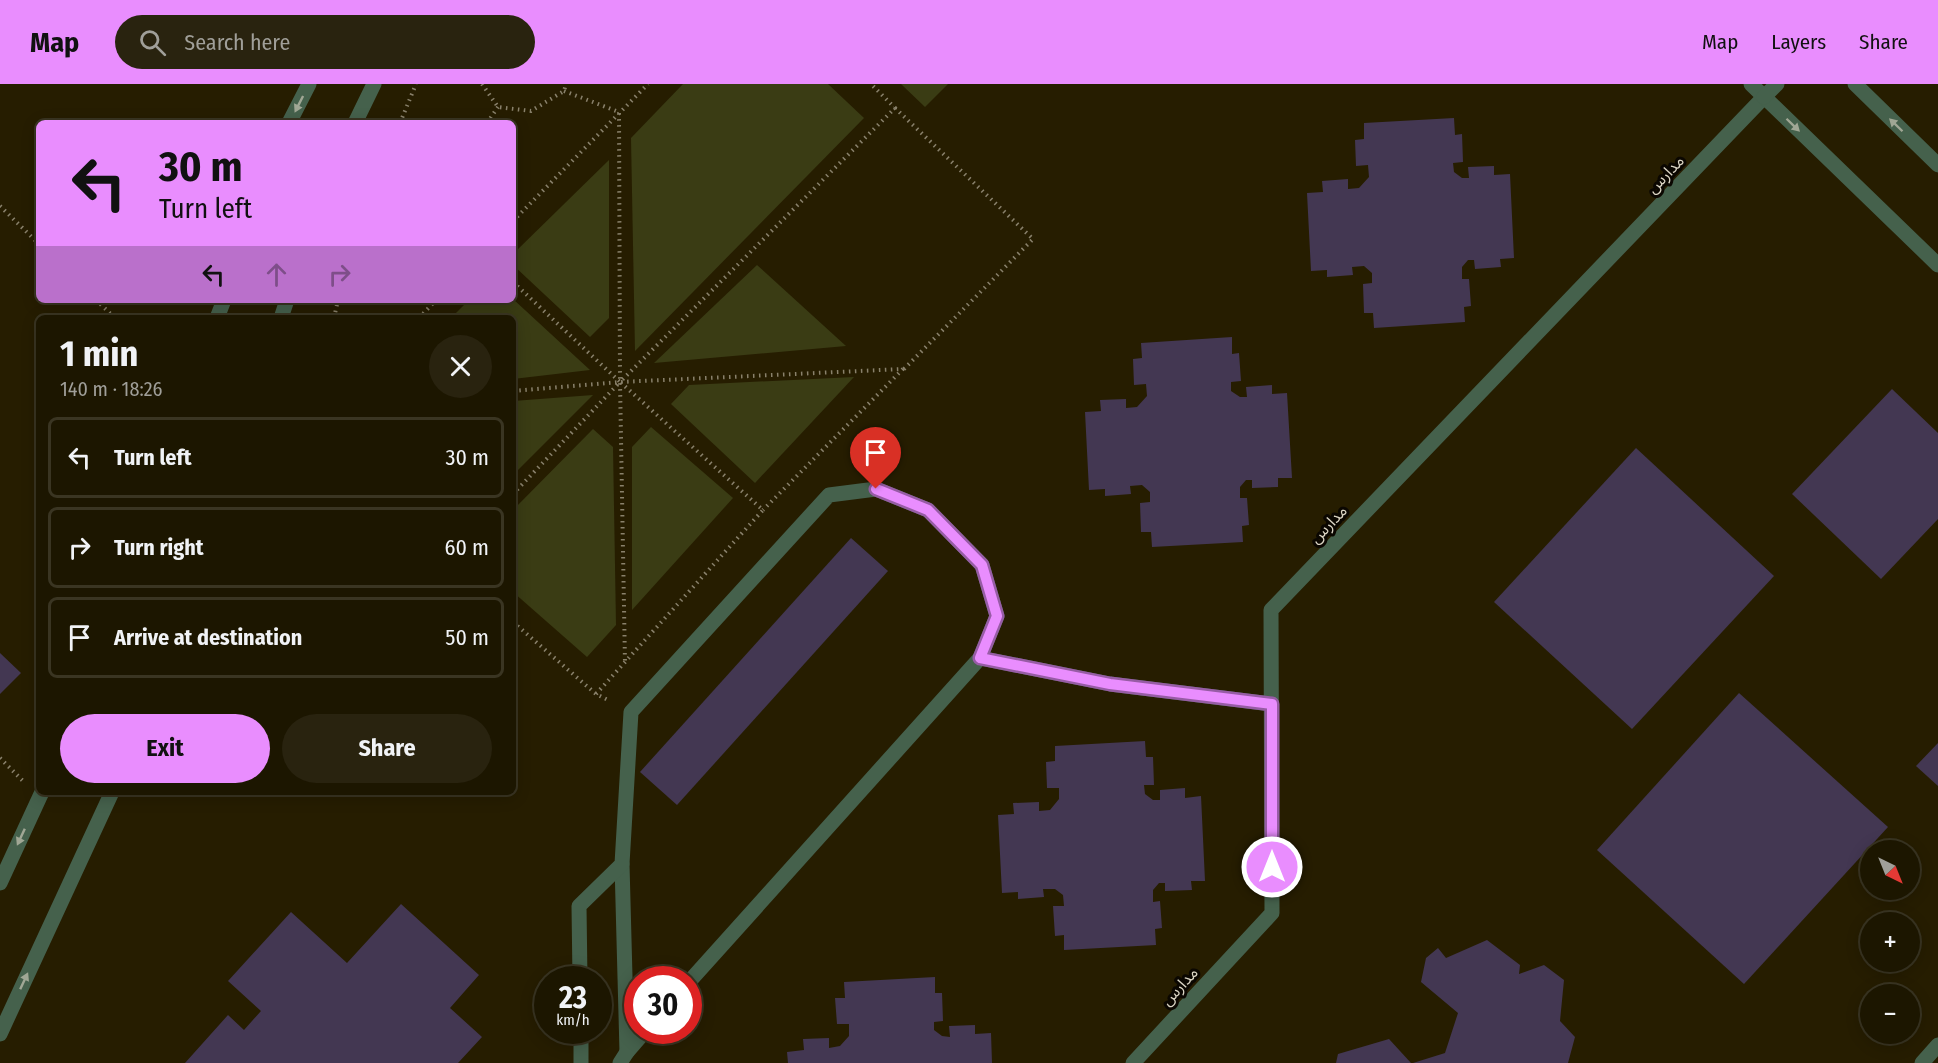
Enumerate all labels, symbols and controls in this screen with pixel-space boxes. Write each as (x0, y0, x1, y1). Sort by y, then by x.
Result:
search box (115, 15, 535, 69)
text: Map (30, 26, 79, 59)
icon: search (136, 26, 169, 59)
text: Search here (184, 29, 290, 56)
text: Map (1702, 29, 1738, 55)
text: Layers (1771, 29, 1826, 55)
text: Share (1859, 29, 1908, 55)
one-way arrow (294, 95, 303, 112)
one-way arrow (1786, 117, 1800, 131)
one-way arrow (1890, 118, 1904, 132)
text: 30 m (159, 142, 243, 192)
icon: left (60, 144, 138, 222)
street label: مدارس (1643, 151, 1688, 197)
text: Turn left (159, 193, 252, 225)
icon: left (197, 258, 230, 291)
icon: ahead (260, 258, 293, 291)
icon: right (323, 258, 356, 291)
text: 1 min (60, 332, 138, 376)
button: close (429, 335, 492, 398)
text: 140 m · 18:26 (60, 377, 162, 401)
pin (850, 427, 901, 489)
icon: arrive (859, 436, 892, 469)
icon: left (63, 441, 96, 474)
text: Turn left (114, 444, 192, 471)
text: 30 m (446, 444, 489, 471)
street label: مدارس (1306, 501, 1351, 547)
icon: right (63, 531, 96, 564)
text: Turn right (114, 534, 203, 561)
text: 60 m (445, 534, 489, 561)
icon: arrive (63, 621, 96, 654)
text: Arrive at destination (114, 624, 302, 651)
text: 50 m (445, 624, 489, 651)
button: Exit (60, 714, 270, 783)
button: Share (282, 714, 492, 783)
one-way arrow (17, 829, 26, 846)
position arrow (1240, 835, 1304, 899)
north arrow (1860, 840, 1920, 900)
map controls (1860, 840, 1920, 1044)
button: + (1860, 912, 1920, 972)
street label: مدارس (1157, 963, 1202, 1009)
speed limit sign: 30 (624, 966, 702, 1044)
one-way arrow (20, 973, 29, 990)
text: 23 (559, 980, 587, 1016)
button: − (1860, 984, 1920, 1044)
text: km/h (556, 1011, 590, 1029)

